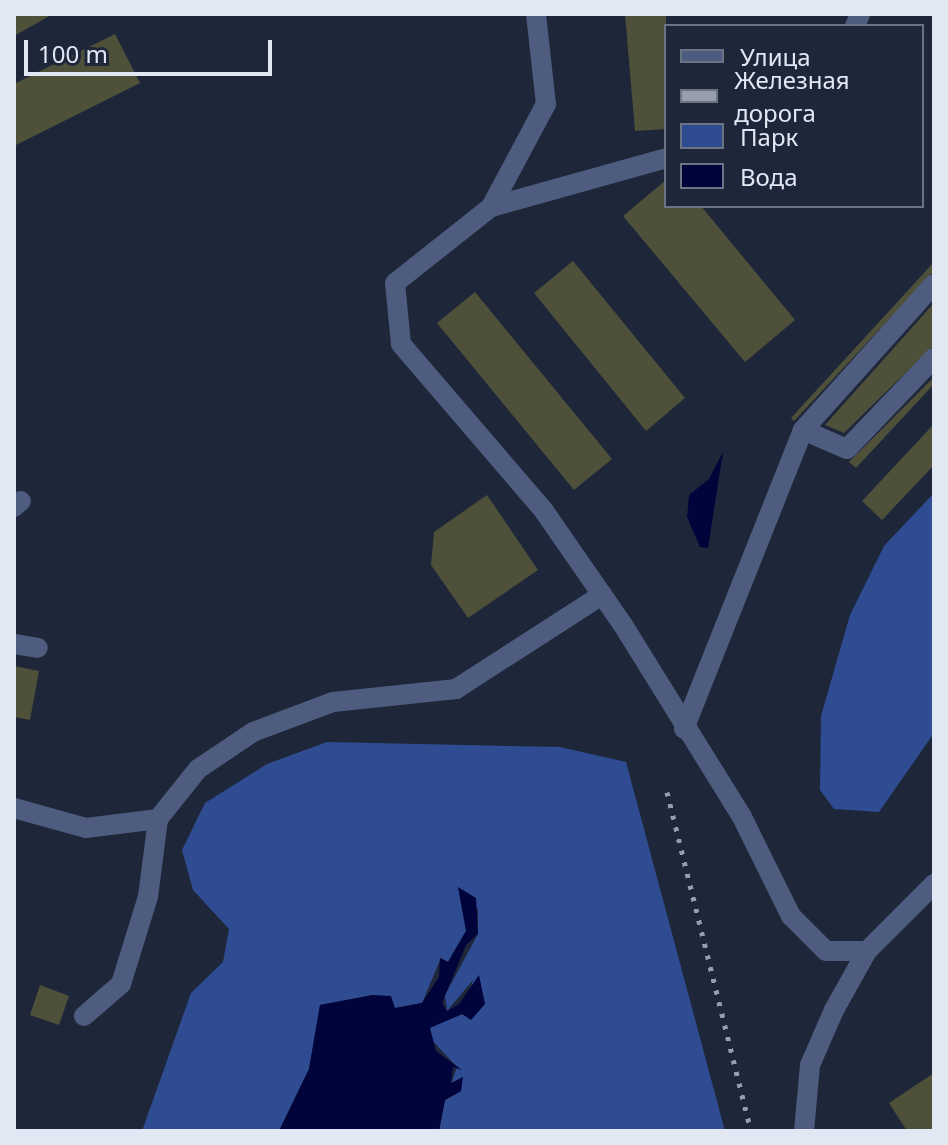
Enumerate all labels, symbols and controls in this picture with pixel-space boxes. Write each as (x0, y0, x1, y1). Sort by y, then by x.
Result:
scale bar (28, 24, 276, 74)
legend (664, 24, 924, 208)
text: 100 m (38, 37, 108, 70)
text: Улица (740, 40, 811, 73)
text: Железная дорога (734, 63, 850, 129)
text: Парк (740, 120, 798, 153)
text: Вода (740, 160, 798, 193)

